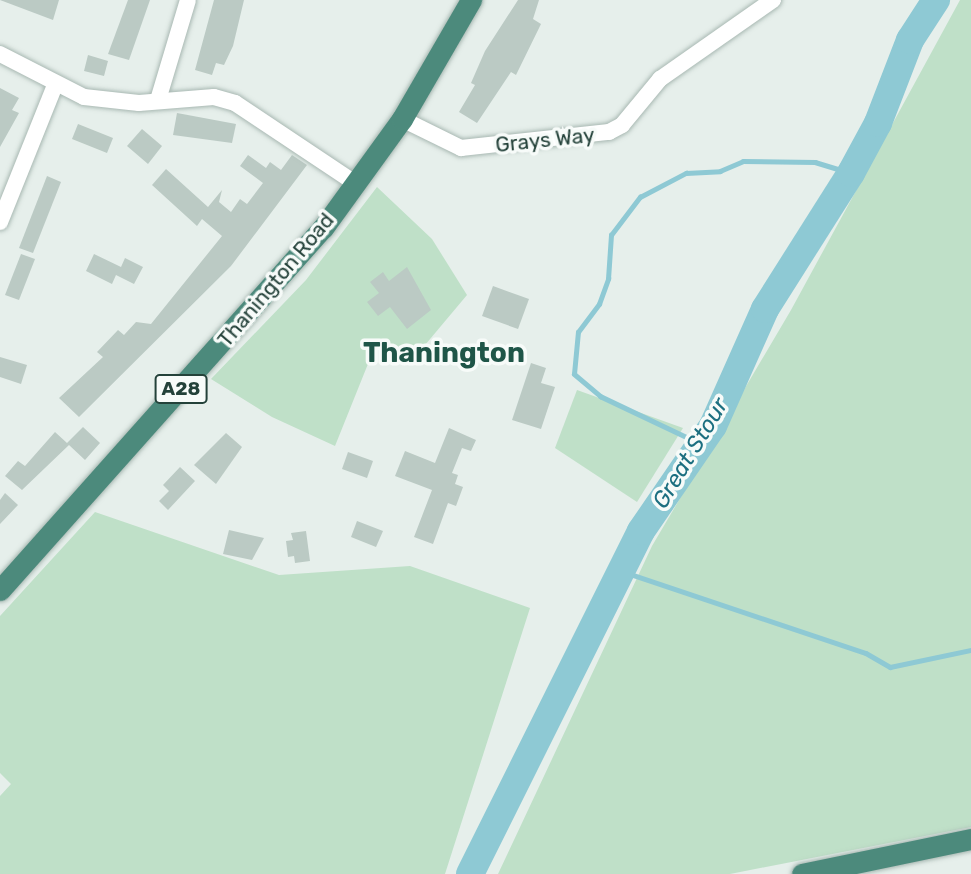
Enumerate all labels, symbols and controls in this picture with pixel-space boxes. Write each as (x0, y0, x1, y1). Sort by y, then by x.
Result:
street label: Grays Way (494, 122, 596, 158)
street label: Thanington Road (213, 208, 339, 352)
district label: Thanington (363, 336, 525, 370)
road number: A28 (153, 374, 209, 404)
water label: Great Stour (646, 393, 734, 513)

